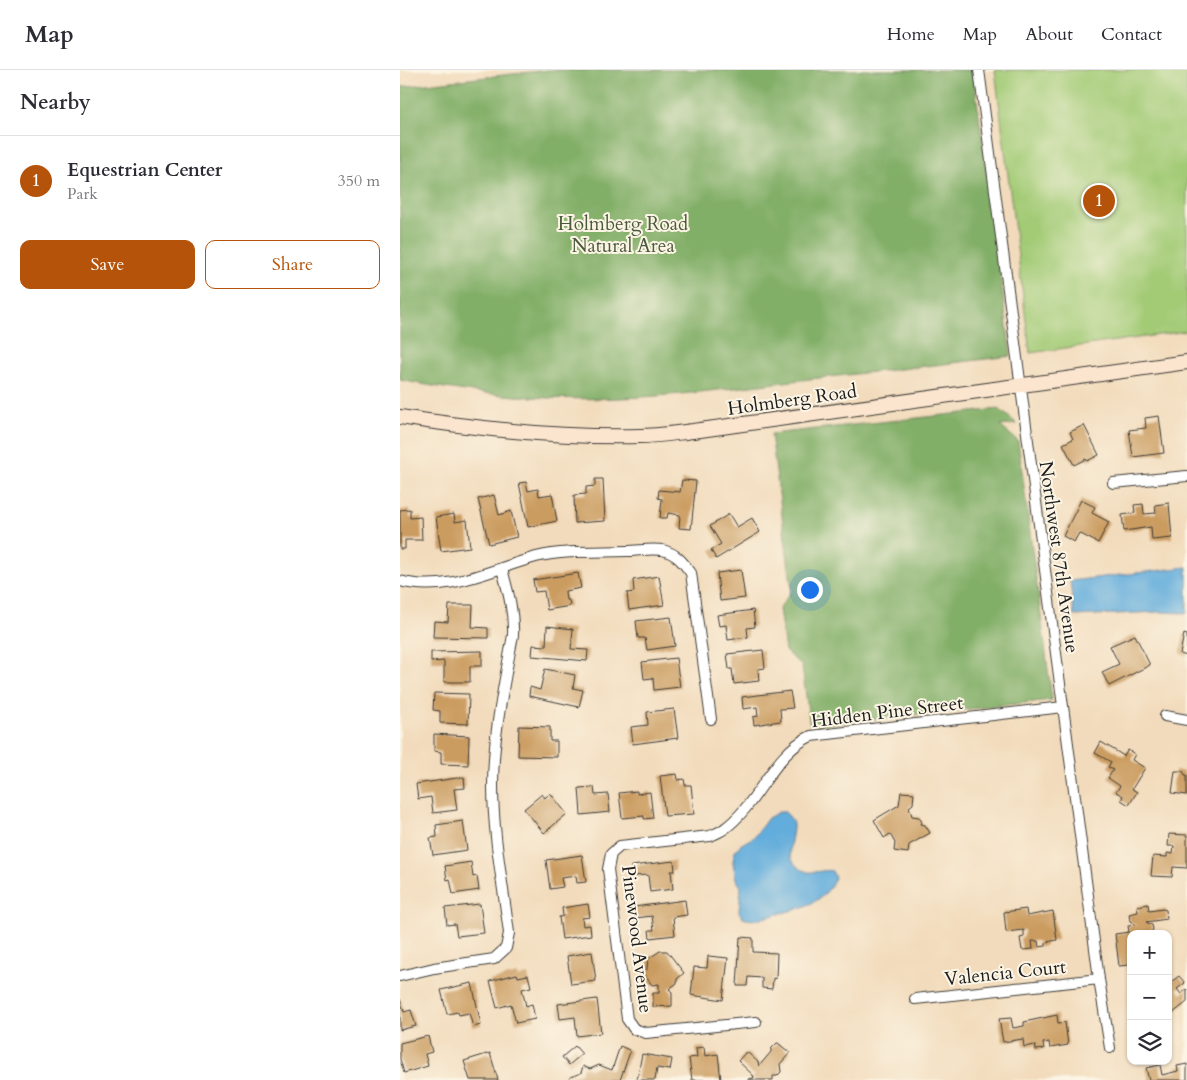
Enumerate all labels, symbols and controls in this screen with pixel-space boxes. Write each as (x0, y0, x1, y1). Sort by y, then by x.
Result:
text: Map (25, 18, 74, 51)
text: Home (887, 22, 935, 47)
text: Map (963, 22, 997, 47)
text: About (1025, 22, 1073, 47)
text: Contact (1101, 22, 1162, 47)
text: Nearby (20, 88, 91, 117)
text: Equestrian Center (67, 157, 222, 183)
text: 1 (32, 170, 40, 192)
text: 350 m (338, 170, 380, 192)
pin: 1 (1083, 182, 1115, 220)
text: Park (67, 183, 98, 205)
park label: Holmberg Road Natural Area (558, 211, 688, 259)
button: Save (20, 240, 195, 289)
button: Share (205, 240, 380, 289)
street label: Holmberg Road (726, 378, 858, 422)
street label: Northwest 87th Avenue (1033, 459, 1085, 655)
your location (797, 577, 823, 603)
street label: Hidden Pine Street (810, 690, 965, 734)
street label: Pinewood Avenue (615, 864, 659, 1014)
map controls (1127, 930, 1172, 1065)
button: + (1127, 930, 1172, 975)
street label: Valencia Court (943, 954, 1067, 992)
button: − (1127, 975, 1172, 1020)
button: layers (1127, 1020, 1172, 1065)

